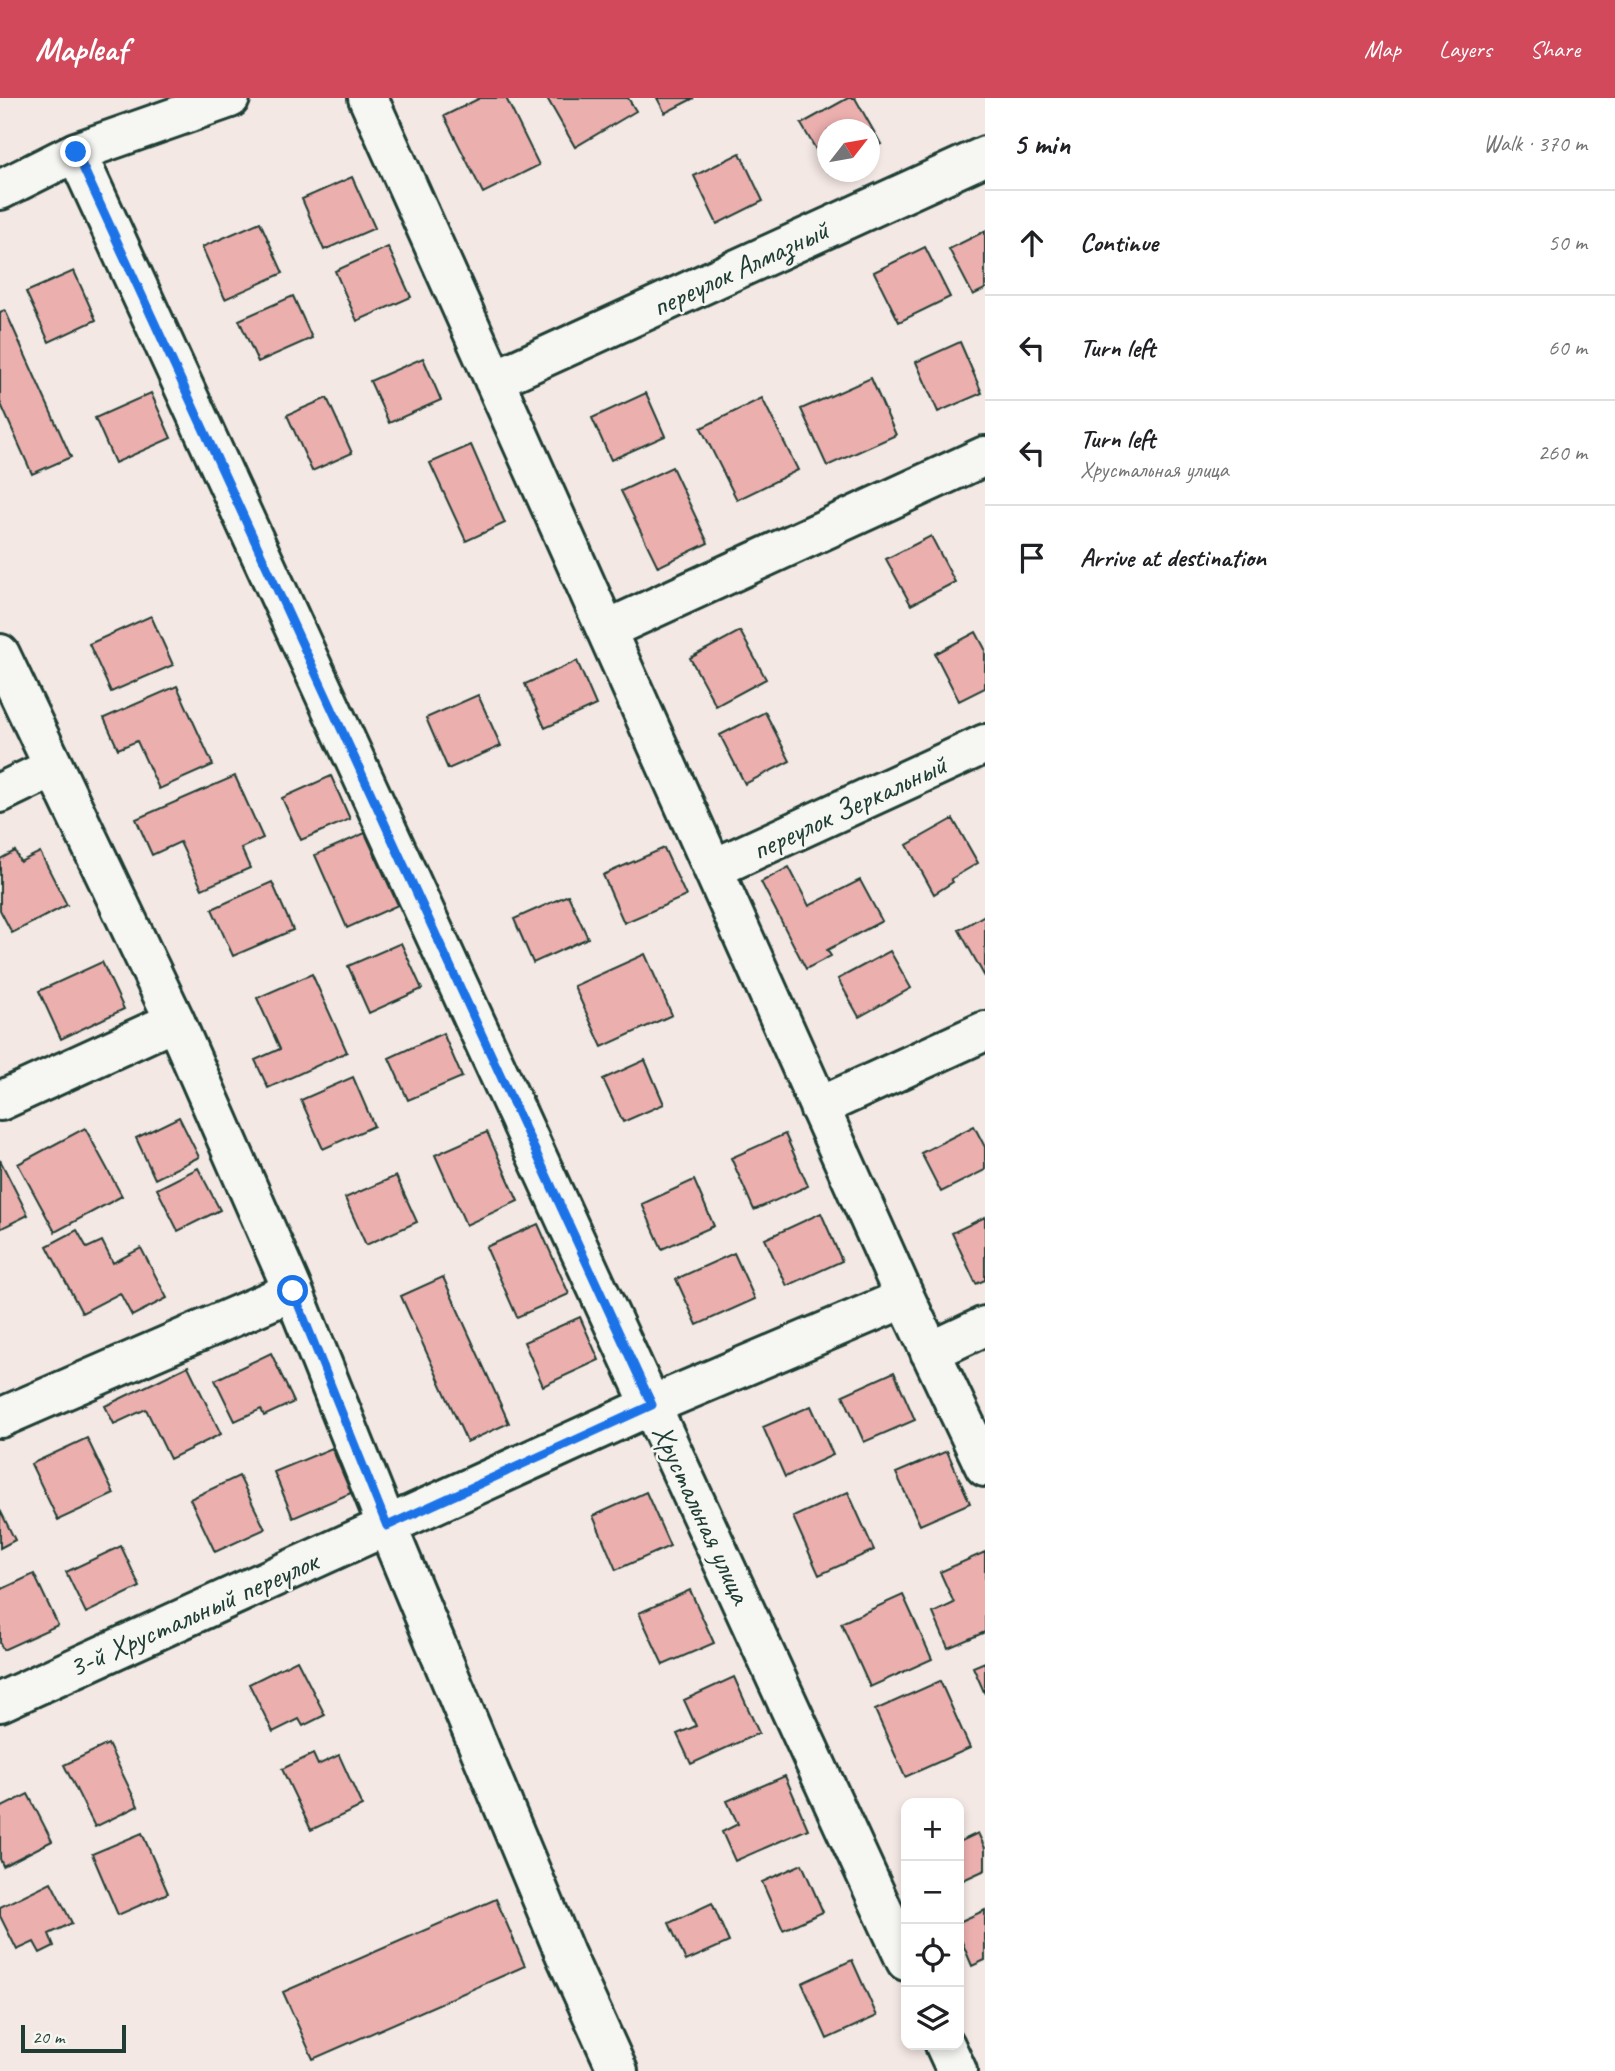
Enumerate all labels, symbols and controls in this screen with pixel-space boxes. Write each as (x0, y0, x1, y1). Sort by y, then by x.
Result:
text: Mapleaf (35, 28, 127, 70)
text: Map (1364, 34, 1401, 64)
text: Layers (1439, 34, 1492, 64)
text: Share (1530, 34, 1580, 64)
north arrow (817, 119, 880, 182)
text: 5 min (1013, 125, 1070, 163)
text: Walk · 370 m (1483, 129, 1587, 158)
route end (60, 136, 91, 167)
street label: переулок Алмазный (646, 210, 836, 326)
icon: ahead (1013, 224, 1051, 262)
text: Continue (1080, 226, 1158, 259)
text: 50 m (1548, 228, 1587, 257)
icon: left (1013, 329, 1051, 367)
text: Turn left (1080, 331, 1155, 364)
text: 60 m (1548, 333, 1587, 362)
text: Turn left (1080, 422, 1155, 455)
icon: left (1013, 434, 1051, 472)
text: 260 m (1538, 438, 1587, 467)
text: Хрустальная улица (1080, 455, 1229, 484)
icon: arrive (1013, 539, 1051, 577)
text: Arrive at destination (1080, 541, 1266, 574)
street label: переулок Зеркальный (746, 745, 954, 869)
route start (277, 1275, 308, 1306)
street label: Хрустальная улица (644, 1418, 761, 1612)
street label: 3-й Хрустальный переулок (62, 1541, 326, 1686)
map controls (901, 1798, 964, 2050)
button: + (901, 1798, 964, 1861)
button: − (901, 1861, 964, 1924)
button: locate (901, 1924, 964, 1987)
button: layers (901, 1987, 964, 2050)
scale bar (21, 2022, 126, 2054)
text: 20 m (32, 2025, 64, 2049)

